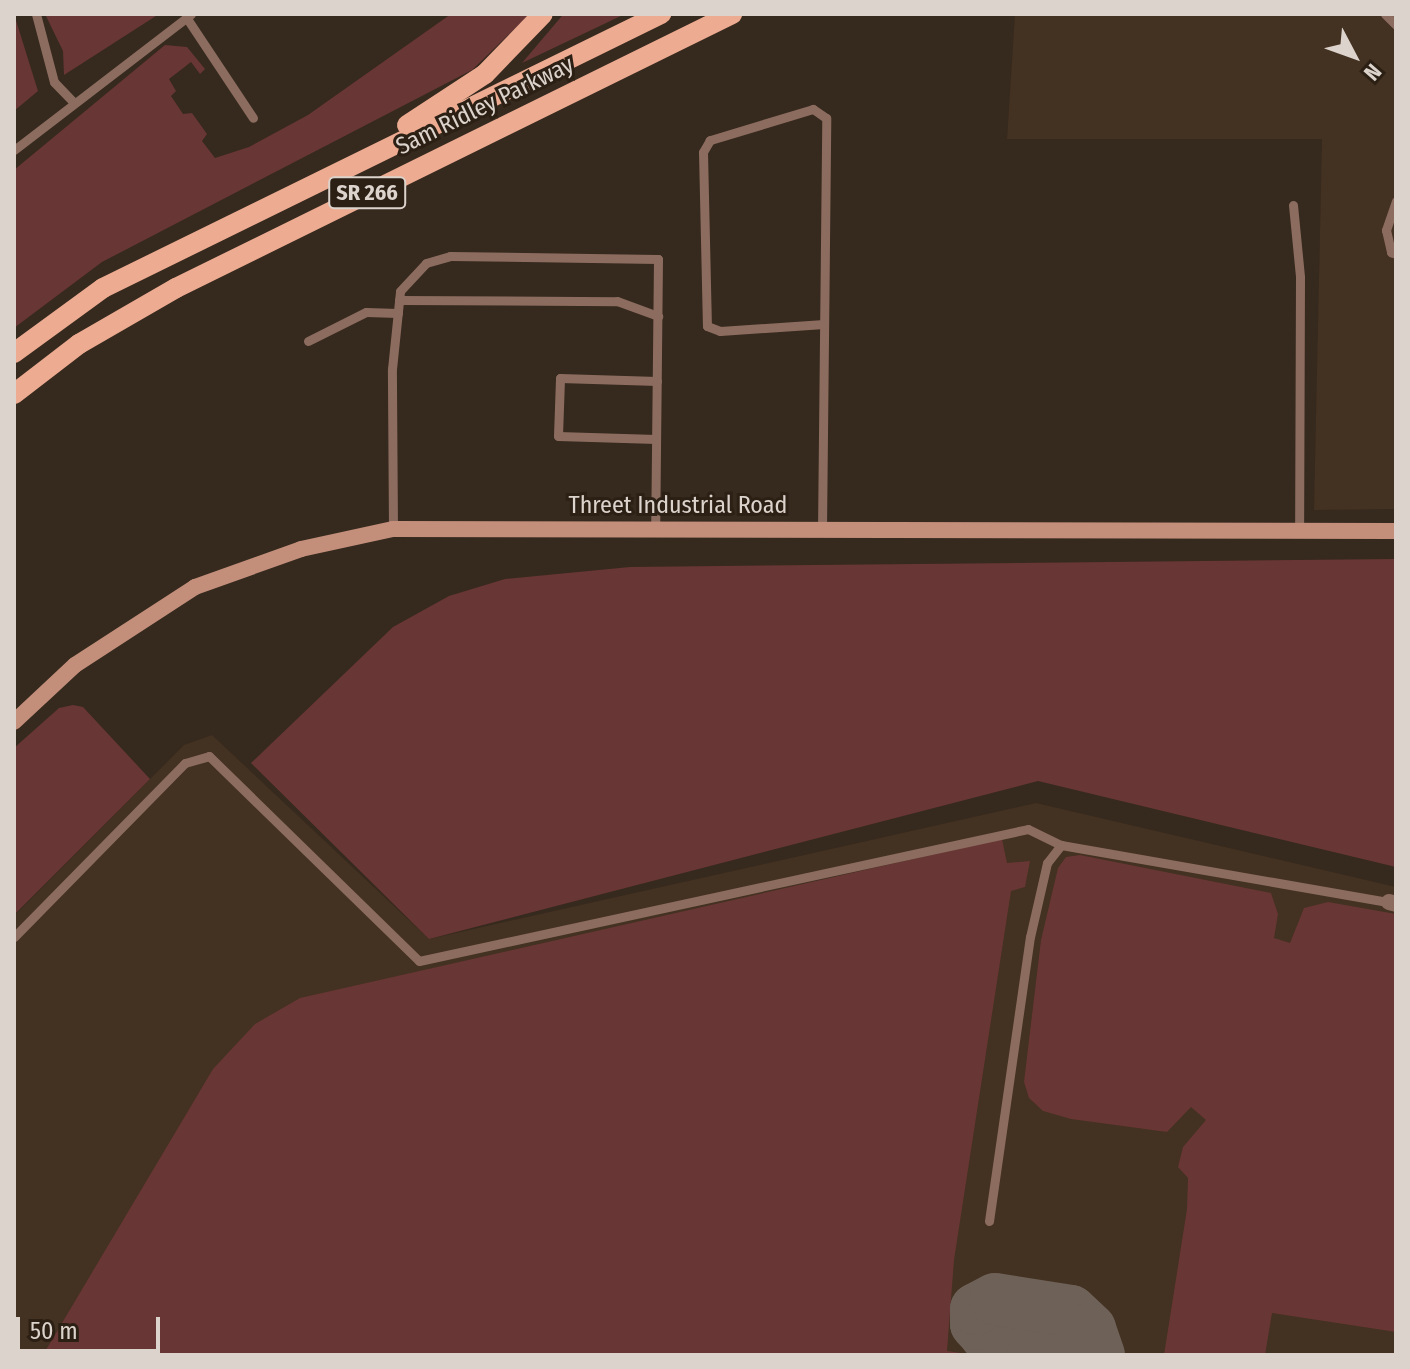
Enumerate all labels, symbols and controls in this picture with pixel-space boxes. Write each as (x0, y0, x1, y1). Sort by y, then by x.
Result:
north arrow (1314, 16, 1394, 96)
street label: Sam Ridley Parkway (391, 50, 579, 162)
text: N (1358, 58, 1387, 86)
road number: SR 266 (327, 175, 407, 211)
street label: Threet Industrial Road (569, 492, 787, 520)
scale bar (20, 1301, 164, 1351)
text: 50 m (30, 1317, 78, 1345)

